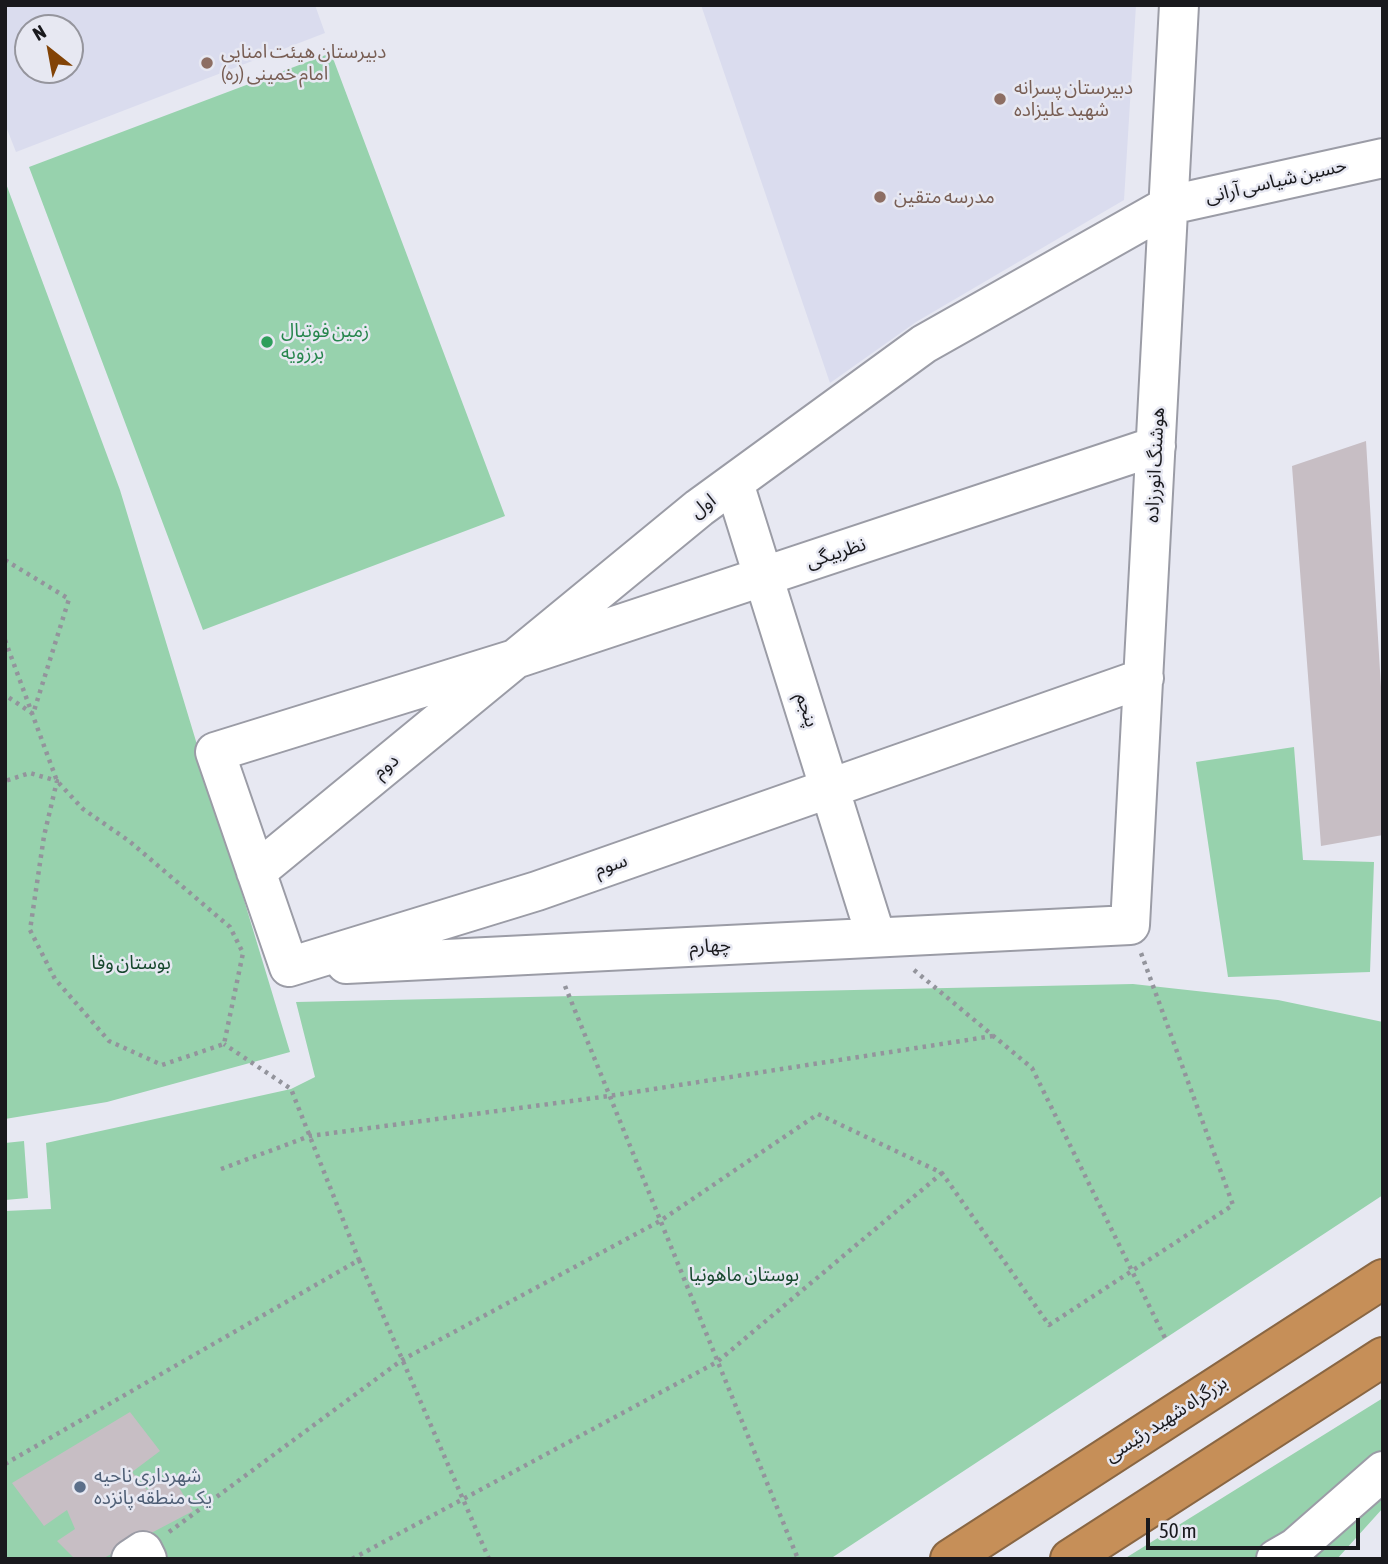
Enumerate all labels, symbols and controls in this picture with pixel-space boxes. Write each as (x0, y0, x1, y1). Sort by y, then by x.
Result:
north arrow (14, 14, 84, 84)
text: N (29, 20, 50, 45)
place label: دبیرستان هیئت امنایی امام خمینی (ره) (221, 41, 386, 85)
marker: دبیرستان هیئت امنایی امام خمینی (ره) (199, 55, 215, 71)
place label: دبیرستان پسرانه شهید علیزاده (1014, 77, 1133, 121)
marker: دبیرستان پسرانه شهید علیزاده (992, 91, 1008, 107)
street label: حسین شیاسی آرانی (1203, 154, 1349, 208)
place label: مدرسه متقین (894, 186, 995, 208)
marker: مدرسه متقین (872, 189, 888, 205)
place label: زمین فوتبال برزویه (281, 320, 369, 364)
marker: زمین فوتبال برزویه (259, 334, 275, 350)
street label: هوشنگ انورزاده (1141, 407, 1169, 523)
street label: اول (686, 489, 720, 523)
street label: نظربیگی (803, 533, 869, 573)
street label: پنجم (791, 690, 823, 730)
street label: دوم (368, 749, 404, 783)
street label: سوم (592, 849, 630, 881)
street label: چهارم (689, 934, 731, 958)
park label: بوستان وفا (91, 952, 171, 974)
park label: بوستان ماهونیا (689, 1264, 799, 1286)
street label: بزرگراه شهید رئیسی (1100, 1371, 1232, 1467)
place label: شهرداری ناحیه یک منطقه پانزده (94, 1465, 212, 1509)
marker: شهرداری ناحیه یک منطقه پانزده (72, 1479, 88, 1495)
scale bar (1150, 1504, 1364, 1548)
text: 50 m (1159, 1518, 1197, 1542)

